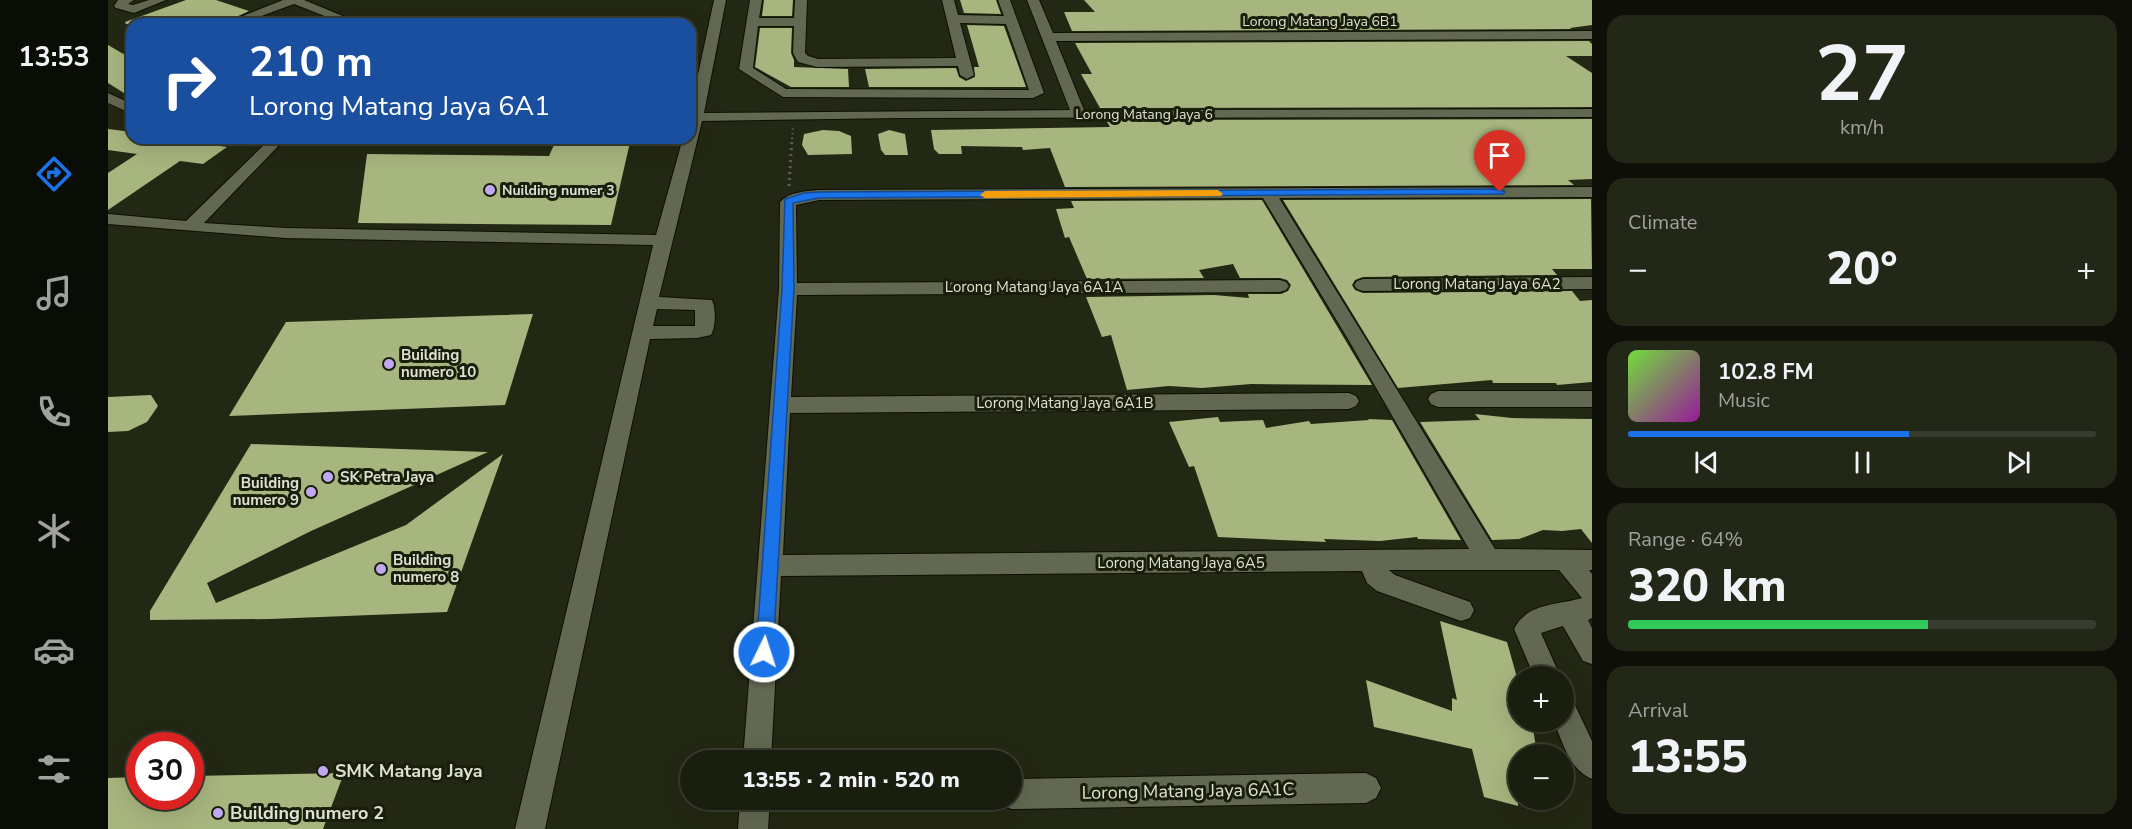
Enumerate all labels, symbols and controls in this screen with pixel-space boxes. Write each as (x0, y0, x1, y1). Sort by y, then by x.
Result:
street label: Lorong Matang Jaya 6B1 (1242, 12, 1398, 31)
text: 27 (1815, 21, 1909, 128)
text: 210 m (249, 34, 373, 91)
text: 13:53 (18, 39, 90, 76)
icon: right (150, 42, 228, 120)
text: Lorong Matang Jaya 6A1 (249, 88, 550, 125)
street label: Lorong Matang Jaya 6 (1075, 105, 1213, 124)
text: km/h (1840, 114, 1884, 141)
pin (1474, 130, 1525, 192)
icon: arrive (1483, 139, 1516, 172)
icon: directions (33, 153, 75, 195)
place label: Nuilding numer 3 (502, 181, 615, 200)
marker: Nuilding numer 3 (483, 183, 497, 197)
text: Climate (1628, 209, 1697, 236)
text: 20° (1826, 239, 1898, 300)
text: − (1628, 247, 1648, 292)
text: + (2076, 247, 2096, 292)
icon: music (33, 272, 75, 314)
street label: Lorong Matang Jaya 6A2 (1393, 274, 1561, 294)
street label: Lorong Matang Jaya 6A1A (945, 277, 1123, 297)
place label: Building numero 10 (401, 345, 476, 382)
marker: Building numero 10 (382, 357, 396, 371)
text: 102.8 FM (1718, 357, 1814, 387)
text: Music (1718, 387, 1770, 414)
icon: phone (33, 391, 75, 433)
street label: Lorong Matang Jaya 6A1B (976, 393, 1154, 413)
icon: previous (1690, 446, 1723, 479)
icon: pause (1846, 446, 1879, 479)
icon: next (2002, 446, 2035, 479)
place label: SK Petra Jaya (340, 467, 434, 487)
marker: SK Petra Jaya (321, 470, 335, 484)
place label: Building numero 9 (233, 473, 299, 510)
marker: Building numero 9 (304, 485, 318, 499)
icon: climate (33, 510, 75, 552)
text: Range · 64% (1628, 526, 1743, 553)
place label: Building numero 8 (393, 550, 459, 587)
street label: Lorong Matang Jaya 6A5 (1097, 553, 1265, 573)
text: 320 km (1628, 556, 1787, 617)
marker: Building numero 8 (374, 562, 388, 576)
position arrow (732, 620, 796, 684)
icon: car (33, 629, 75, 671)
map controls (1508, 666, 1574, 810)
button: + (1508, 666, 1574, 732)
text: Arrival (1628, 697, 1688, 724)
text: 13:55 (1628, 727, 1748, 788)
speed limit sign: 30 (126, 732, 204, 810)
button: − (1508, 744, 1574, 810)
icon: filters (33, 748, 75, 790)
place label: SMK Matang Jaya (335, 759, 483, 783)
marker: SMK Matang Jaya (316, 764, 330, 778)
text: 13:55 · 2 min · 520 m (742, 765, 960, 795)
street label: Lorong Matang Jaya 6A1C (1081, 777, 1295, 805)
place label: Building numero 2 (230, 801, 384, 825)
marker: Building numero 2 (211, 806, 225, 820)

